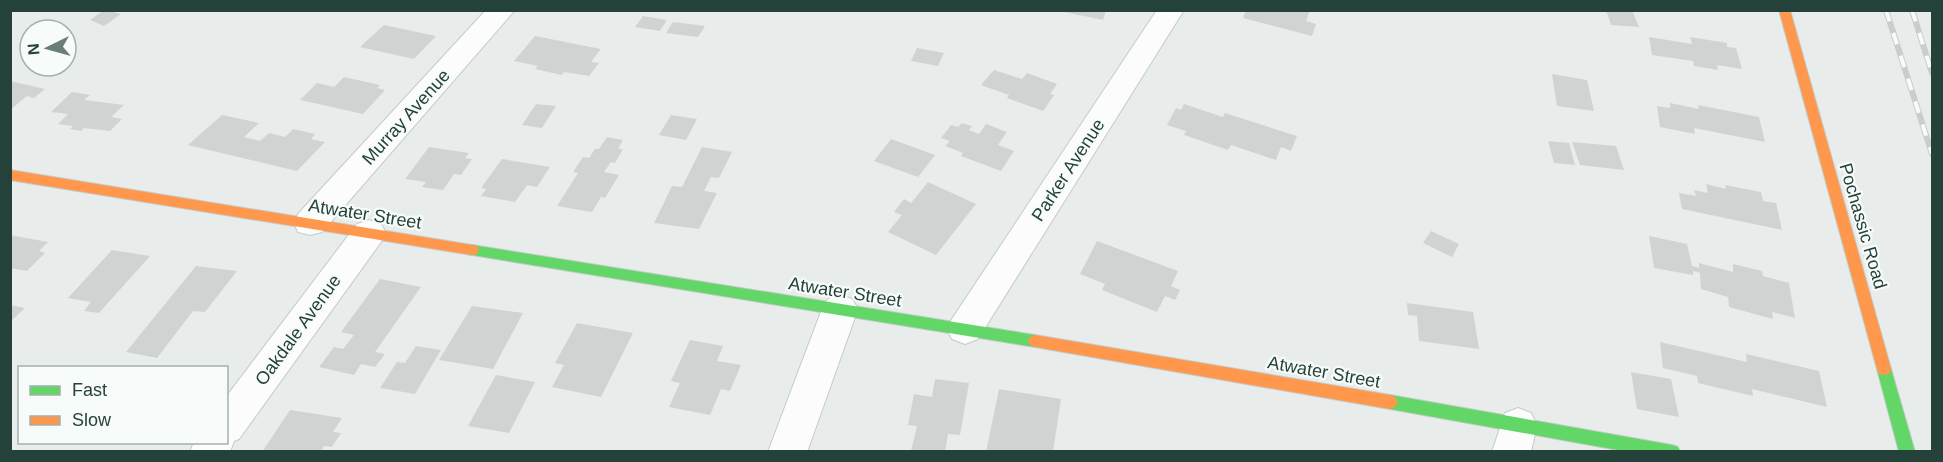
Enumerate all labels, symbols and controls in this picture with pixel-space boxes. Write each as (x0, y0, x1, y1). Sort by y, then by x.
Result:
north arrow (18, 18, 78, 78)
text: N (25, 43, 43, 56)
street label: Murray Avenue (358, 65, 454, 169)
street label: Parker Avenue (1028, 115, 1108, 225)
street label: Pochassic Road (1835, 161, 1891, 291)
street label: Atwater Street (307, 195, 423, 233)
street label: Oakdale Avenue (251, 271, 345, 389)
street label: Atwater Street (787, 273, 903, 311)
street label: Atwater Street (1266, 352, 1382, 392)
legend (18, 366, 228, 444)
text: Fast (72, 380, 107, 400)
text: Slow (72, 410, 112, 430)

